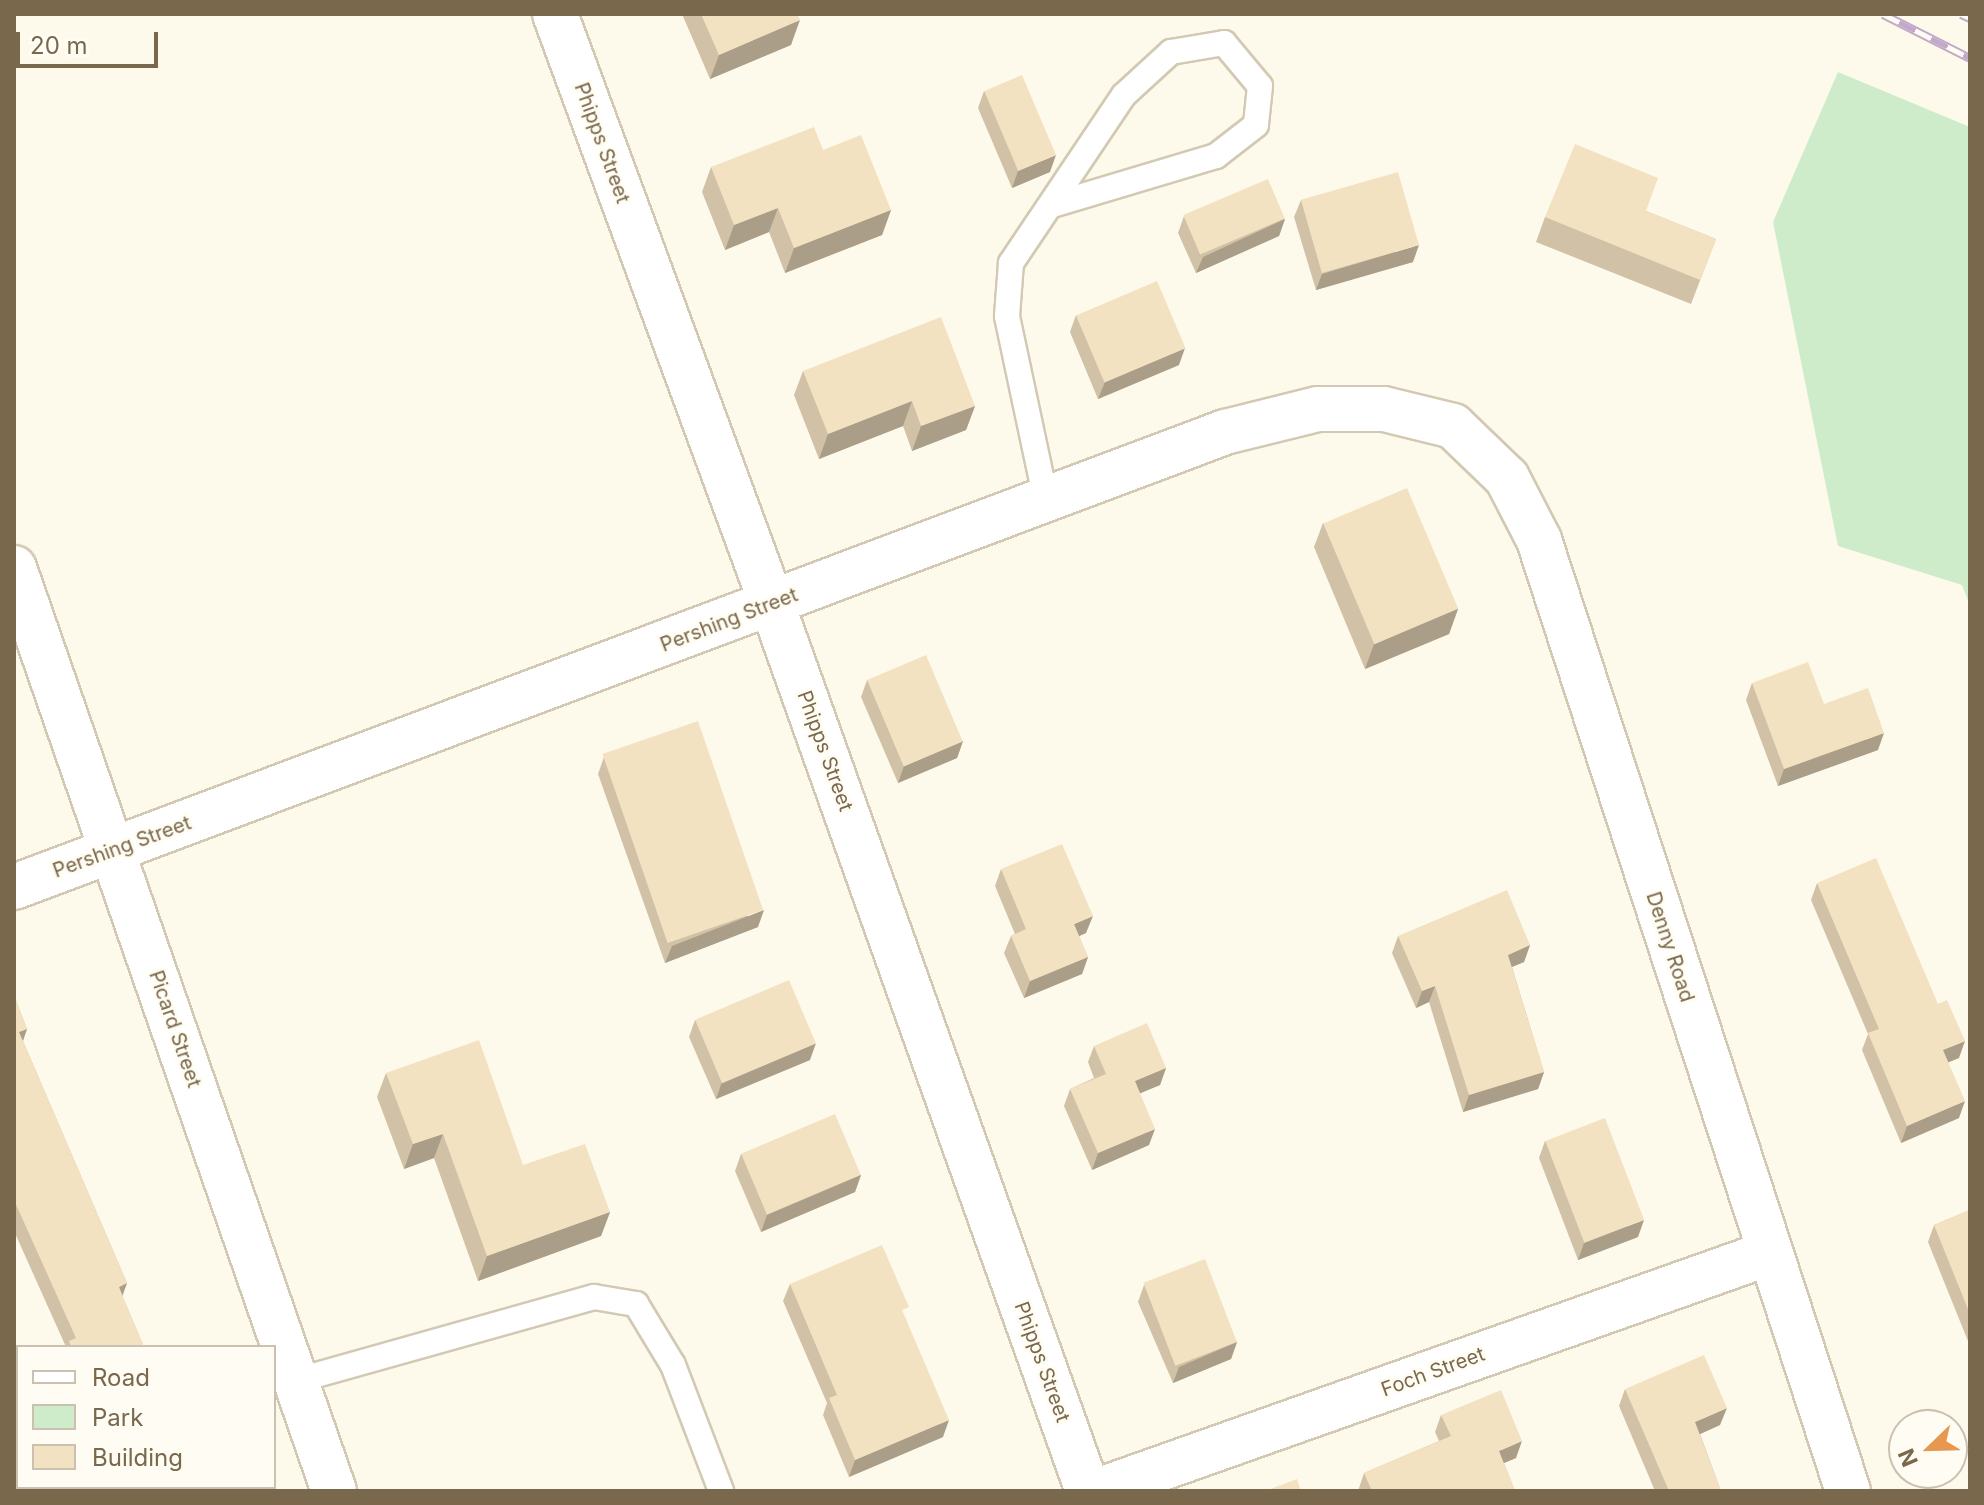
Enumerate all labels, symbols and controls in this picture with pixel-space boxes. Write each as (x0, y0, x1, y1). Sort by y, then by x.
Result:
scale bar (20, 16, 162, 66)
text: 20 m (30, 31, 88, 60)
street label: Phipps Street (569, 79, 635, 207)
street label: Pershing Street (657, 583, 801, 657)
street label: Phipps Street (792, 687, 858, 815)
street label: Pershing Street (50, 811, 194, 883)
street label: Denny Road (1641, 889, 1699, 1005)
street label: Picard Street (144, 967, 206, 1091)
street label: Phipps Street (1009, 1298, 1075, 1426)
street label: Foch Street (1378, 1342, 1488, 1402)
legend (16, 1345, 276, 1489)
text: Road (92, 1363, 150, 1392)
text: Park (92, 1403, 143, 1432)
north arrow (1888, 1409, 1968, 1489)
text: Building (92, 1443, 183, 1472)
text: N (1893, 1445, 1923, 1470)

